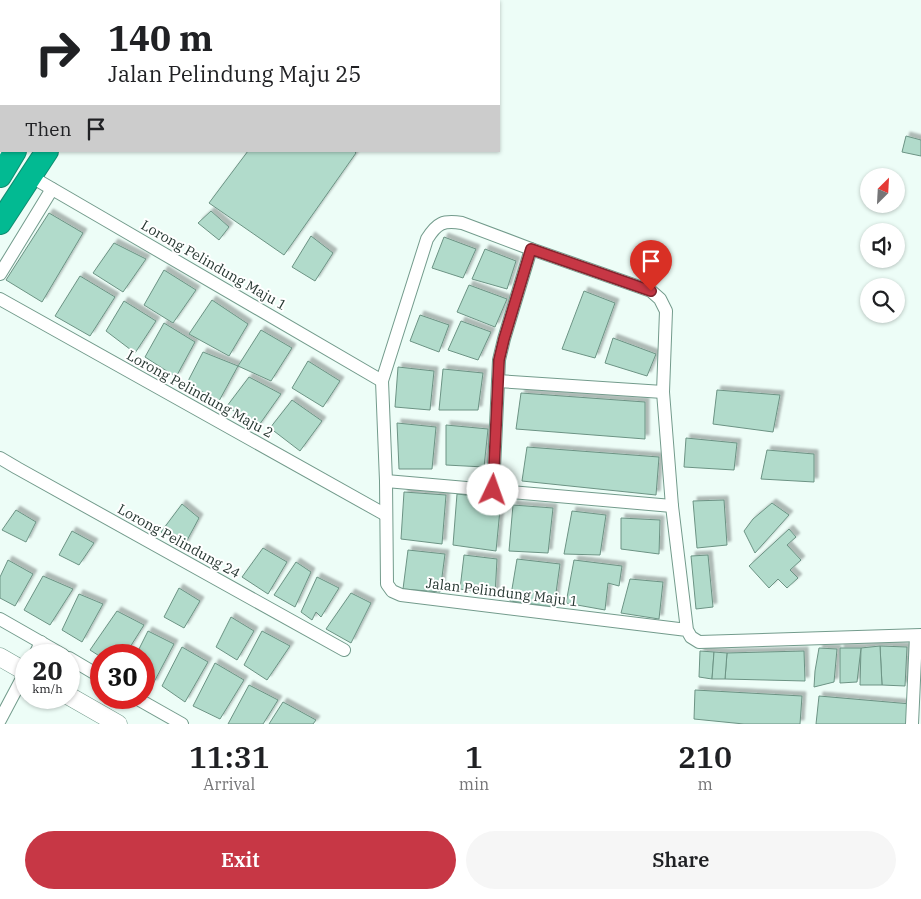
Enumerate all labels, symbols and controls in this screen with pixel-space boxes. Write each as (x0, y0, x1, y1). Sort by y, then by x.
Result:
text: 140 m (108, 15, 213, 61)
icon: right (25, 20, 90, 85)
text: Jalan Pelindung Maju 25 (108, 59, 362, 88)
icon: arrive (82, 115, 110, 143)
text: Then (25, 117, 72, 141)
north arrow (860, 168, 905, 212)
map controls (860, 168, 905, 323)
street label: Lorong Pelindung Maju 1 (138, 216, 290, 314)
button: sound (860, 223, 905, 268)
pin (630, 240, 672, 291)
icon: arrive (637, 247, 665, 275)
button: search (860, 278, 905, 323)
street label: Lorong Pelindung Maju 2 (123, 346, 277, 442)
position arrow (466, 463, 518, 515)
street label: Lorong Pelindung 24 (115, 500, 243, 582)
street label: Jalan Pelindung Maju 1 (425, 574, 579, 610)
speed limit sign: 30 (90, 644, 155, 709)
text: 20 (32, 654, 63, 687)
text: km/h (32, 681, 63, 696)
text: 11:31 (189, 737, 270, 776)
text: 1 (465, 737, 483, 776)
text: 210 (678, 737, 732, 776)
text: Arrival (203, 774, 255, 794)
text: min (459, 774, 489, 794)
text: m (697, 774, 713, 794)
button: Exit (25, 831, 456, 889)
button: Share (466, 831, 896, 889)

